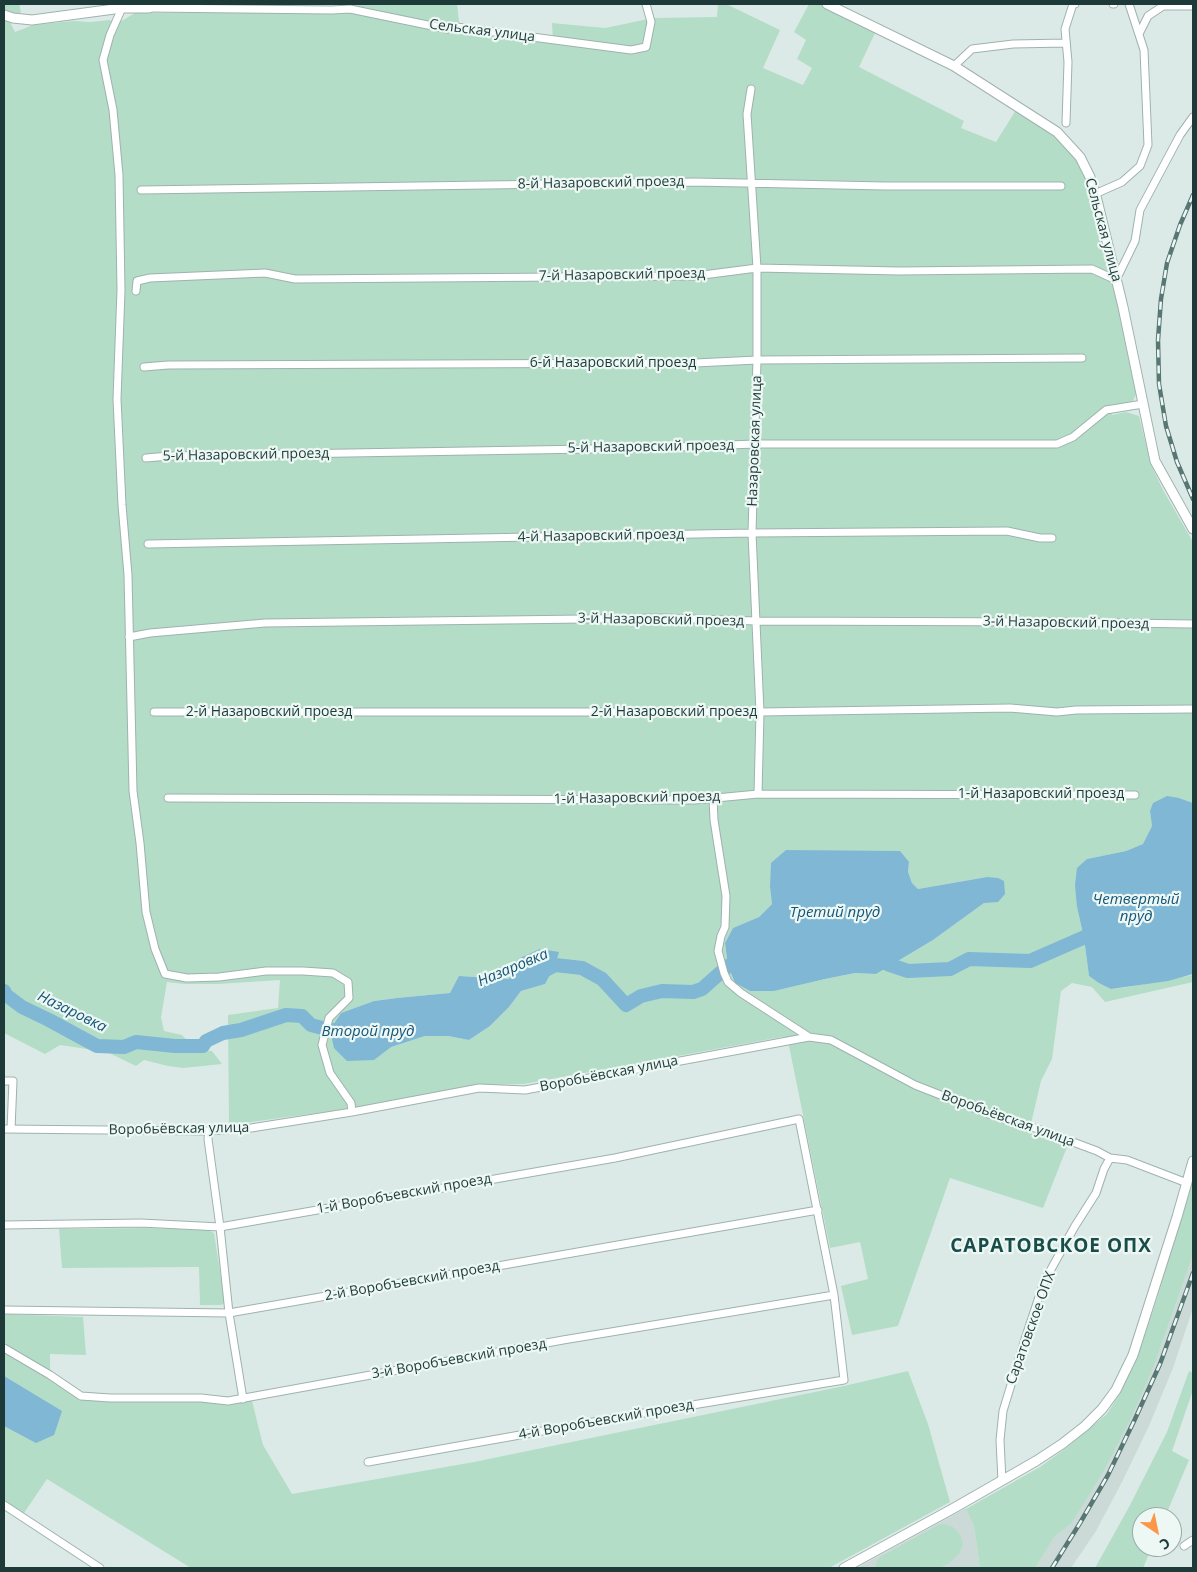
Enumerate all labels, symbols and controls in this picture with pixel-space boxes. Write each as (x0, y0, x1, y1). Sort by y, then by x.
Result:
street label: Сельская улица (428, 16, 536, 46)
street label: 8-й Назаровский проезд (518, 173, 684, 193)
street label: Сельская улица (1081, 176, 1125, 284)
street label: 7-й Назаровский проезд (539, 265, 705, 285)
street label: 6-й Назаровский проезд (530, 355, 696, 371)
street label: Назаровская улица (744, 375, 766, 507)
street label: 5-й Назаровский проезд (568, 437, 734, 457)
street label: 5-й Назаровский проезд (163, 445, 329, 465)
street label: 4-й Назаровский проезд (518, 526, 684, 546)
street label: 3-й Назаровский проезд (578, 610, 744, 630)
street label: 3-й Назаровский проезд (983, 613, 1149, 633)
street label: 2-й Назаровский проезд (186, 704, 352, 720)
street label: 2-й Назаровский проезд (591, 704, 757, 720)
street label: 1-й Назаровский проезд (958, 786, 1124, 802)
street label: 1-й Назаровский проезд (554, 788, 720, 808)
water label: Четвертый пруд (1093, 891, 1179, 926)
water label: Третий пруд (790, 904, 880, 922)
water label: Назаровка (475, 945, 551, 991)
water label: Назаровка (35, 988, 109, 1036)
water label: Второй пруд (322, 1023, 414, 1041)
street label: Воробьёвская улица (538, 1052, 680, 1096)
street label: Воробьёвская улица (939, 1087, 1077, 1151)
street label: Воробьёвская улица (109, 1119, 249, 1139)
street label: 1-й Воробъевский проезд (315, 1170, 493, 1218)
district label: САРАТОВСКОЕ ОПХ (948, 1236, 1154, 1258)
street label: 2-й Воробъевский проезд (323, 1257, 501, 1305)
street label: Саратовское ОПХ (1003, 1269, 1059, 1387)
street label: 3-й Воробъевский проезд (370, 1335, 548, 1383)
street label: 4-й Воробъевский проезд (517, 1396, 695, 1444)
north arrow (1132, 1507, 1182, 1557)
text: С (1156, 1534, 1174, 1554)

